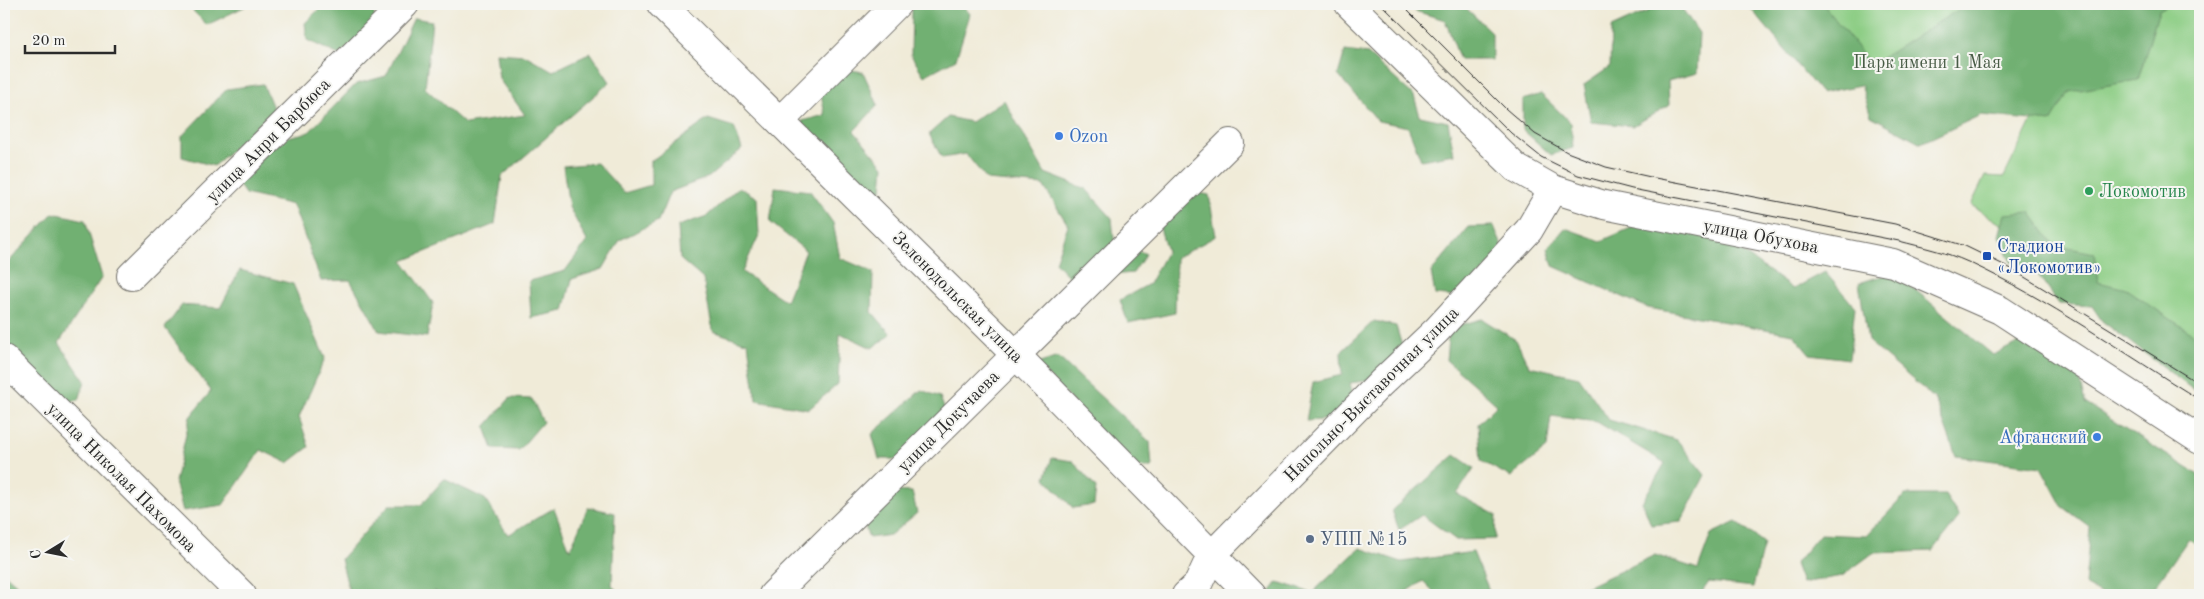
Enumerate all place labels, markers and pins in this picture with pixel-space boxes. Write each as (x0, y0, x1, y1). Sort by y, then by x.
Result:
place label: Ozon (1069, 128, 1108, 146)
marker: Ozon (1053, 130, 1065, 142)
place label: Локомотив (2099, 183, 2186, 201)
marker: Локомотив (2083, 185, 2095, 197)
place label: Стадион «Локомотив» (1997, 238, 2101, 277)
marker: Стадион «Локомотив» (1981, 250, 1993, 262)
place label: Афганский (1999, 429, 2087, 448)
marker: Афганский (2091, 431, 2103, 443)
place label: УПП №15 (1320, 531, 1407, 549)
marker: УПП №15 (1304, 533, 1316, 545)

